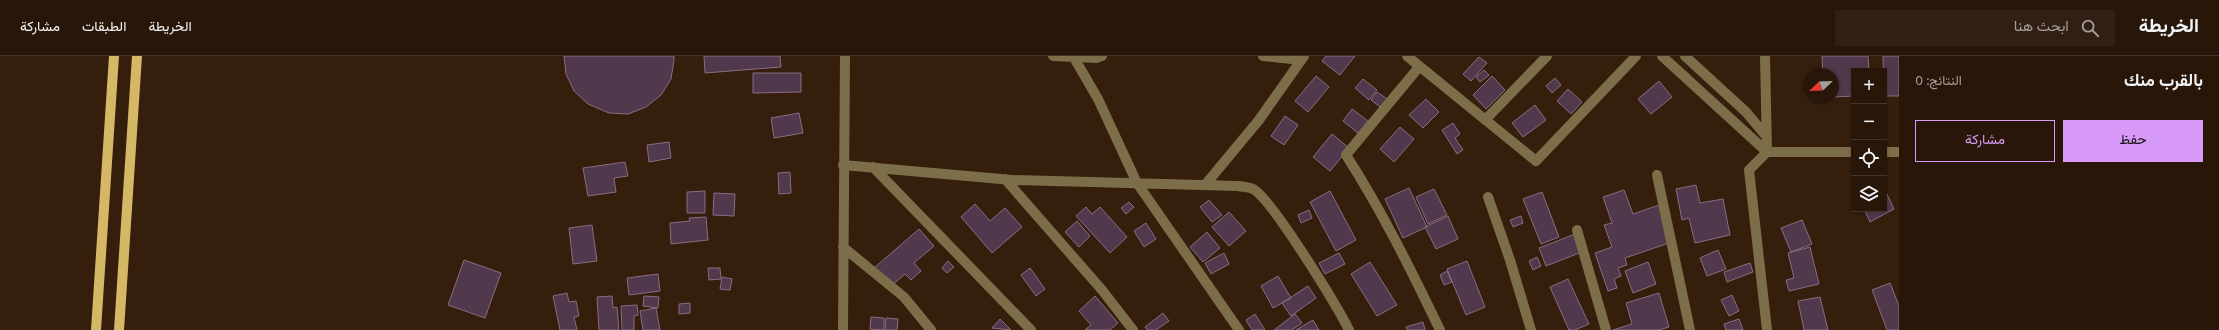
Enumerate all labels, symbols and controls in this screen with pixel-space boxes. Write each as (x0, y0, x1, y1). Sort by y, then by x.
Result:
search box (1835, 10, 2115, 46)
text: الخريطة (2139, 15, 2199, 39)
icon: search (2079, 17, 2101, 39)
text: ابحث هنا (2014, 18, 2069, 37)
text: مشاركة (20, 19, 60, 36)
text: الطبقات (82, 19, 126, 36)
text: الخريطة (148, 19, 192, 36)
north arrow (1803, 68, 1839, 104)
map controls (1851, 68, 1887, 212)
button: + (1851, 68, 1887, 104)
text: بالقرب منك (2124, 71, 2203, 93)
text: النتائج: 0 (1915, 74, 1962, 90)
button: − (1851, 104, 1887, 140)
button: مشاركة (1915, 120, 2055, 162)
button: حفظ (2063, 120, 2203, 162)
button: locate (1851, 140, 1887, 176)
button: layers (1851, 176, 1887, 212)

